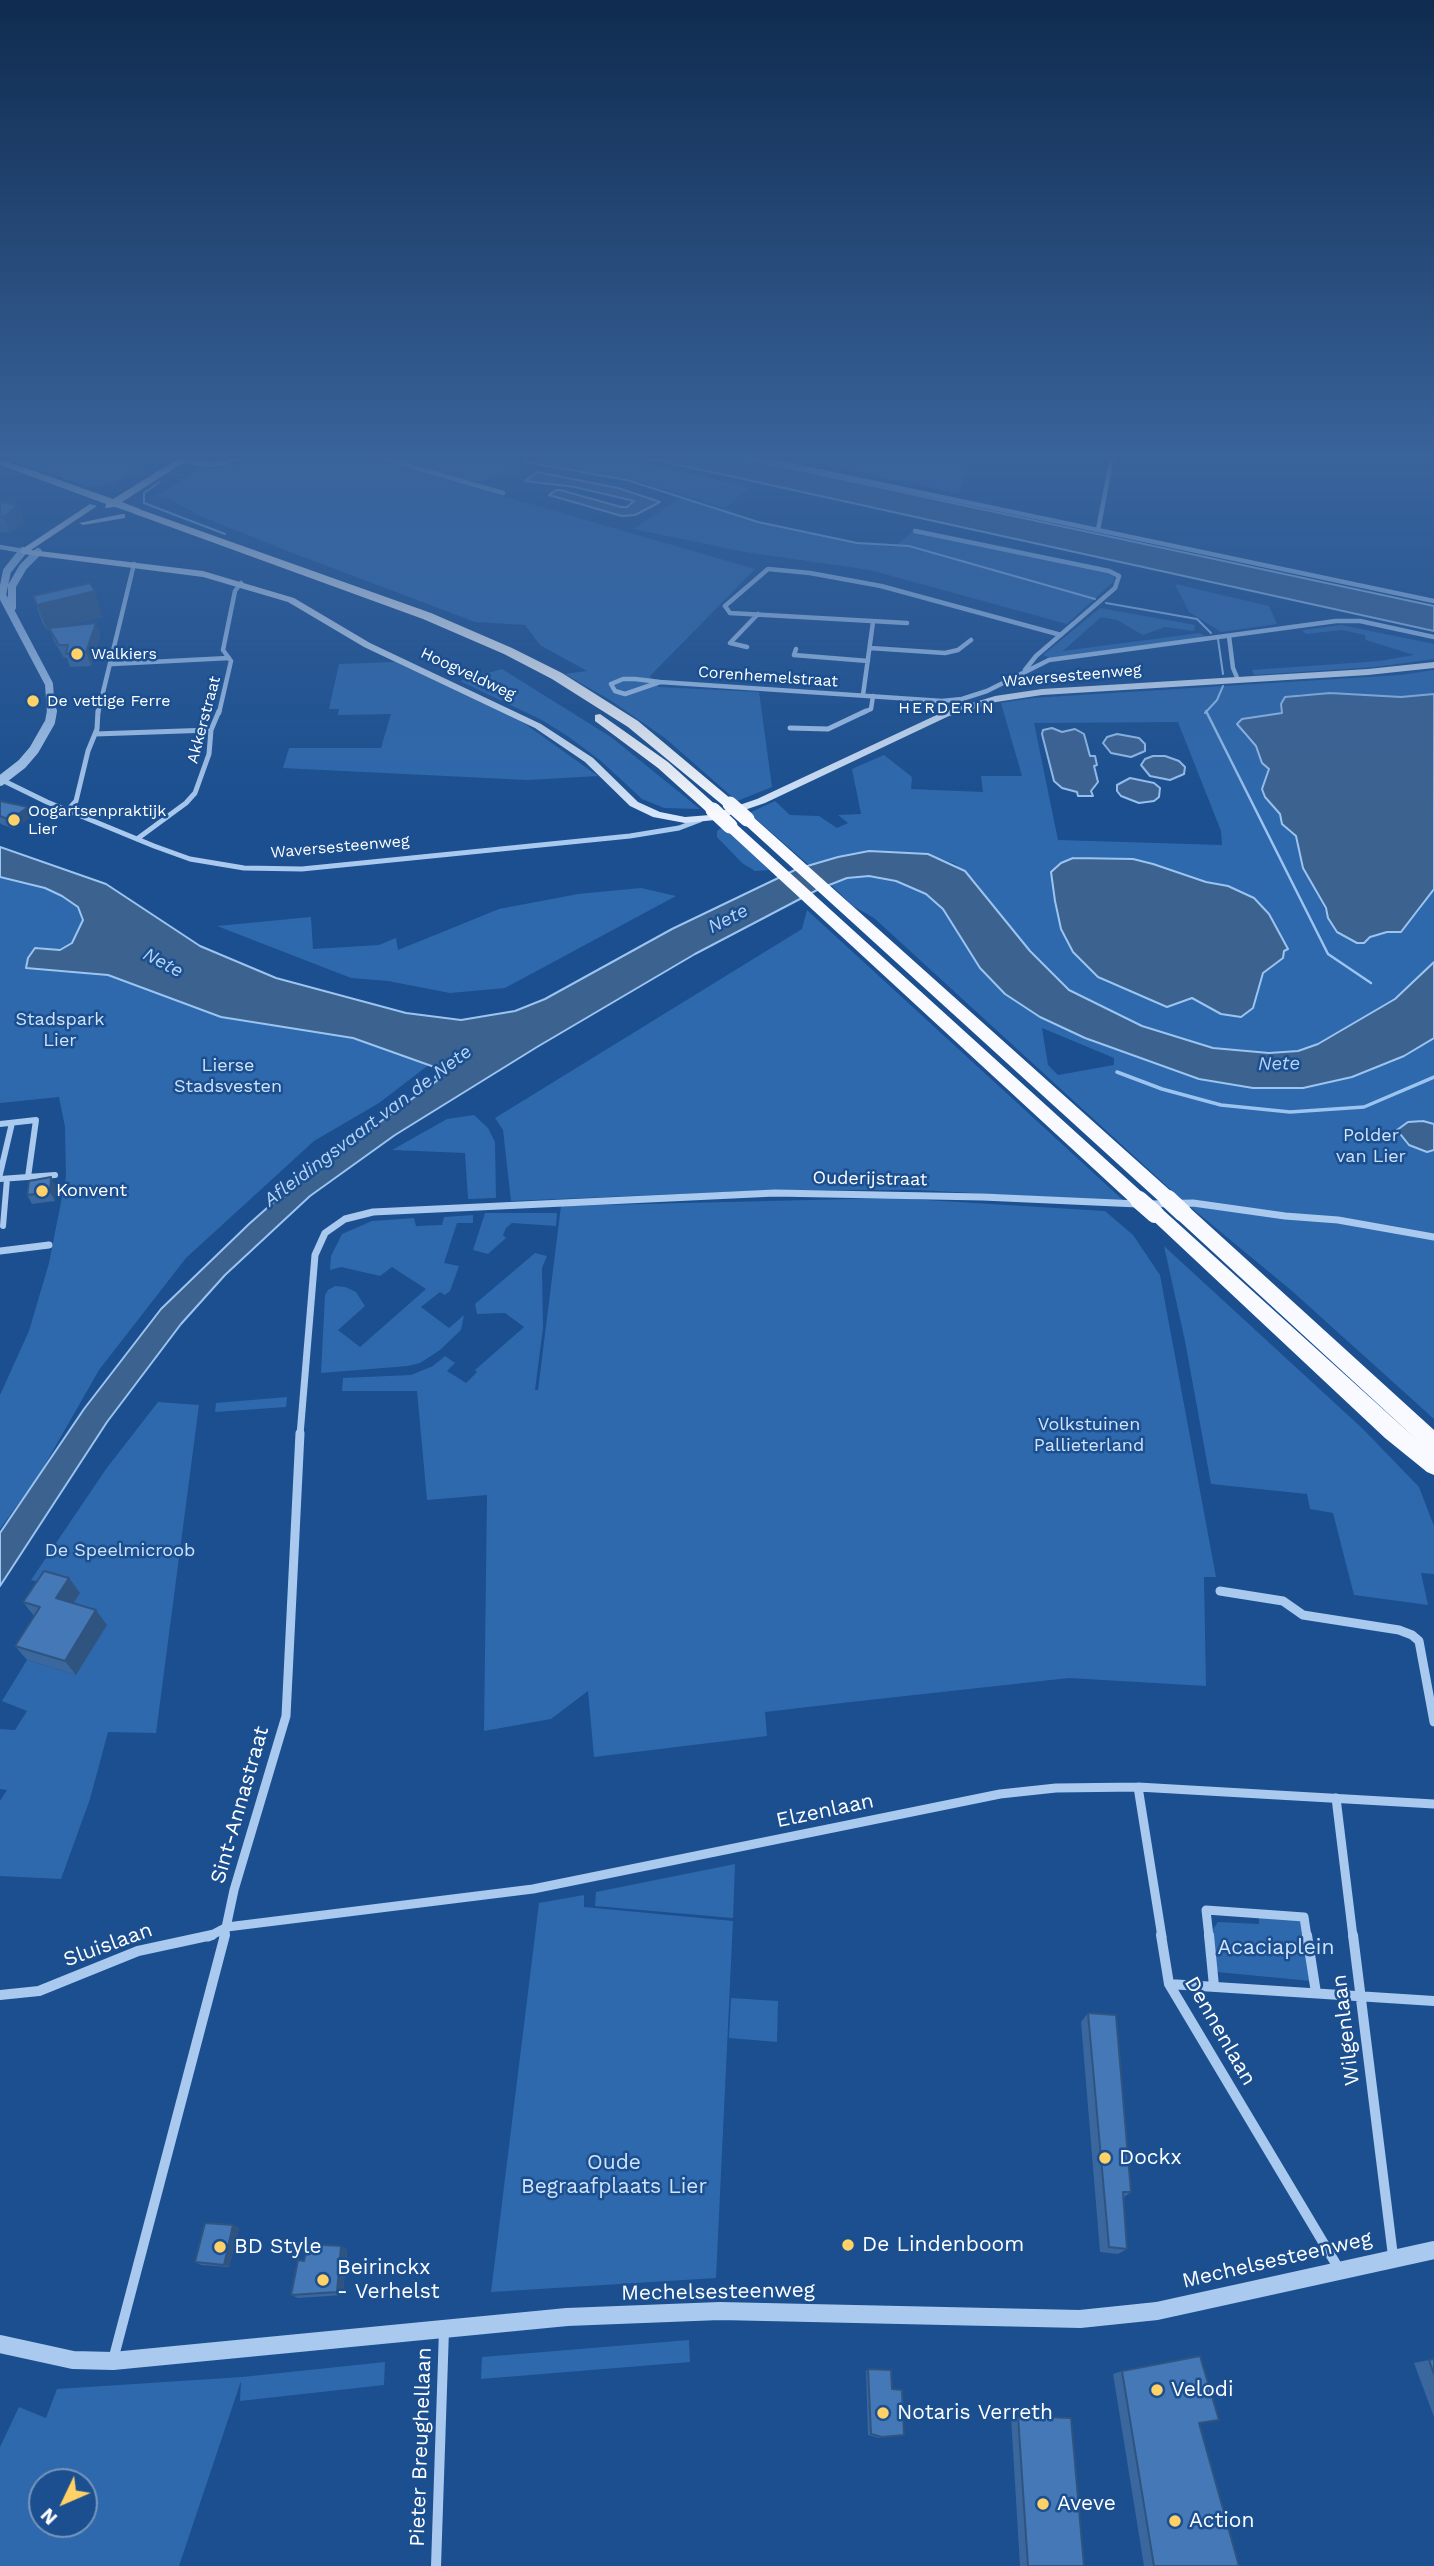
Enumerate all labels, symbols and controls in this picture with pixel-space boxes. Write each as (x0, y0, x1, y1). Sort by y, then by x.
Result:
place label: Walkiers (91, 644, 157, 664)
street label: Hoogveldweg (417, 644, 519, 704)
marker: Walkiers (69, 646, 85, 662)
street label: Waversesteenweg (1002, 660, 1142, 692)
street label: Corenhemelstraat (697, 663, 839, 691)
street label: Akkerstraat (183, 674, 225, 766)
place label: De vettige Ferre (47, 691, 171, 711)
marker: De vettige Ferre (25, 693, 41, 709)
district label: HERDERIN (899, 698, 995, 718)
place label: Oogartsenpraktijk Lier (28, 801, 166, 839)
marker: Oogartsenpraktijk Lier (6, 812, 22, 828)
street label: Waversesteenweg (270, 831, 410, 863)
water label: Nete (704, 899, 752, 939)
water label: Nete (139, 943, 187, 983)
park label: Stadspark Lier (15, 1009, 105, 1052)
water label: Afleidingsvaart van de Nete (260, 1040, 476, 1212)
water label: Nete (1258, 1052, 1300, 1076)
park label: Lierse Stadsvesten (174, 1055, 282, 1098)
park label: Polder van Lier (1336, 1125, 1406, 1168)
street label: Ouderijstraat (812, 1167, 928, 1191)
place label: Konvent (56, 1180, 127, 1202)
marker: Konvent (34, 1183, 50, 1199)
park label: Volkstuinen Pallieterland (1034, 1414, 1144, 1456)
park label: De Speelmicroob (45, 1540, 195, 1562)
street label: Sint-Annastraat (205, 1723, 275, 1887)
street label: Elzenlaan (774, 1788, 876, 1834)
street label: Sluislaan (60, 1917, 156, 1973)
park label: Acaciaplein (1218, 1935, 1334, 1961)
street label: Dennenlaan (1179, 1972, 1261, 2090)
street label: Wilgenlaan (1327, 1973, 1365, 2087)
place label: Dockx (1119, 2145, 1182, 2171)
park label: Oude Begraafplaats Lier (521, 2150, 707, 2200)
marker: Dockx (1097, 2150, 1113, 2166)
street label: Mechelsesteenweg (1180, 2226, 1374, 2294)
place label: De Lindenboom (862, 2232, 1024, 2258)
place label: BD Style (234, 2234, 322, 2260)
marker: De Lindenboom (840, 2237, 856, 2253)
marker: BD Style (212, 2239, 228, 2255)
place label: Beirinckx - Verhelst (337, 2255, 440, 2305)
marker: Beirinckx - Verhelst (315, 2272, 331, 2288)
street label: Mechelsesteenweg (621, 2278, 815, 2306)
street label: Pieter Breughellaan (405, 2347, 437, 2547)
place label: Velodi (1171, 2377, 1234, 2403)
marker: Velodi (1149, 2382, 1165, 2398)
place label: Notaris Verreth (897, 2400, 1053, 2426)
marker: Notaris Verreth (875, 2405, 891, 2421)
north arrow (28, 2468, 98, 2538)
place label: Aveve (1057, 2491, 1116, 2517)
marker: Aveve (1035, 2496, 1051, 2512)
text: N (36, 2503, 62, 2530)
place label: Action (1189, 2508, 1254, 2534)
marker: Action (1167, 2513, 1183, 2529)

